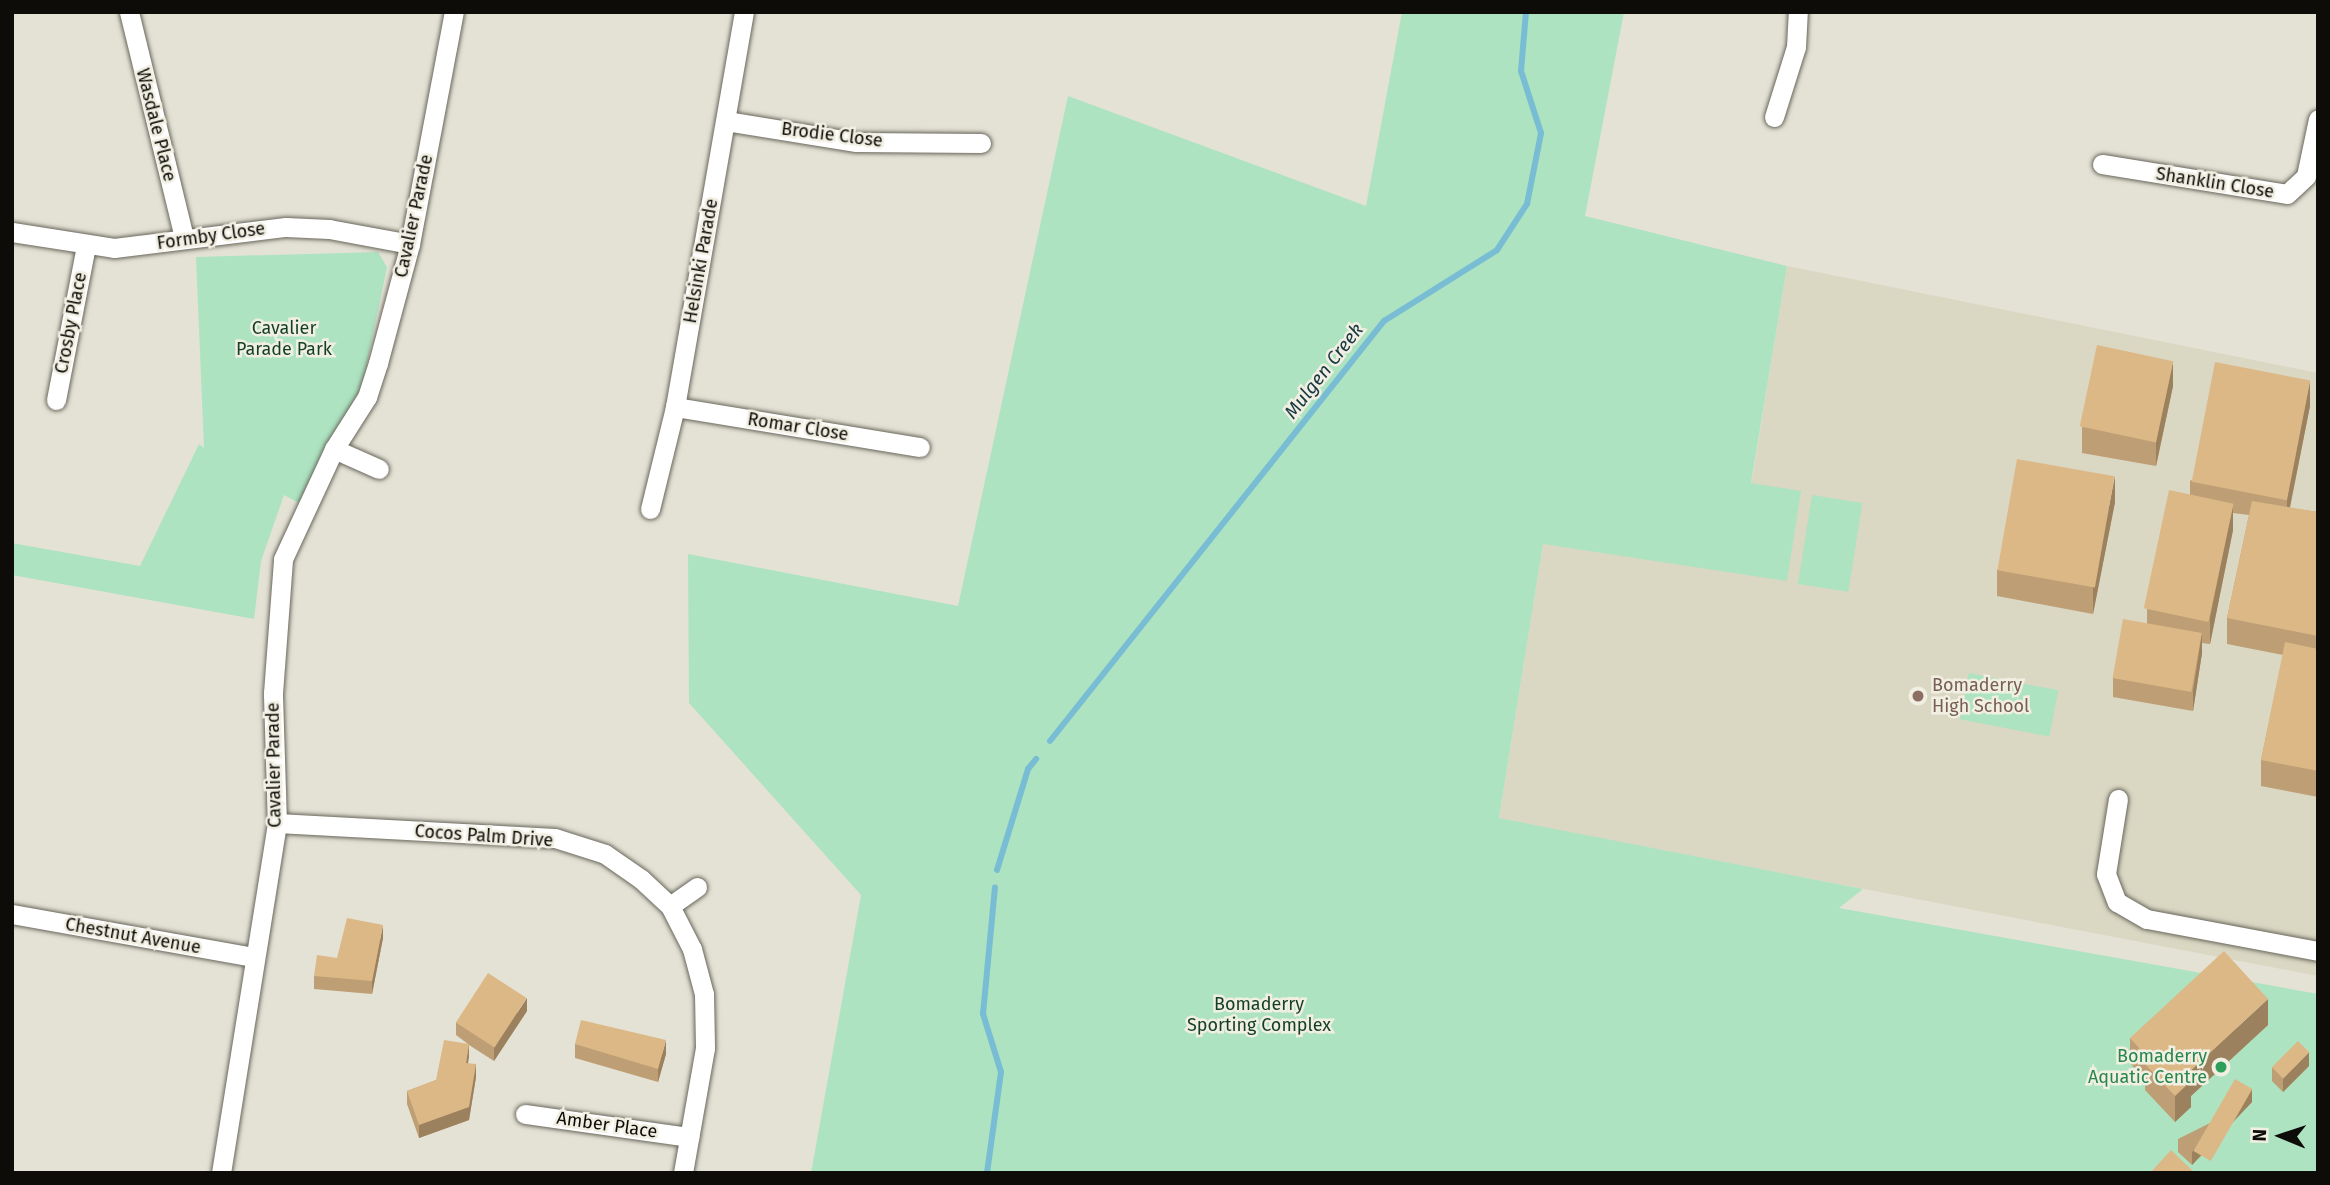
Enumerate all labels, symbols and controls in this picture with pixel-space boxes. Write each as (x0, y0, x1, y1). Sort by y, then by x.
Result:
street label: Wasdale Place (132, 66, 180, 184)
street label: Brodie Close (780, 118, 884, 152)
street label: Cavalier Parade (390, 152, 438, 280)
street label: Shanklin Close (2154, 163, 2276, 203)
street label: Helsinki Parade (679, 197, 723, 325)
street label: Formby Close (155, 218, 267, 254)
street label: Crosby Place (51, 271, 91, 375)
park label: Cavalier Parade Park (236, 318, 332, 360)
water label: Mulgen Creek (1280, 319, 1368, 423)
street label: Romar Close (746, 408, 850, 446)
place label: Bomaderry High School (1932, 675, 2029, 718)
marker: Bomaderry High School (1910, 688, 1926, 704)
street label: Cavalier Parade (262, 702, 286, 828)
street label: Cocos Palm Drive (414, 820, 554, 852)
street label: Chestnut Avenue (64, 913, 202, 959)
park label: Bomaderry Sporting Complex (1187, 994, 1331, 1036)
place label: Bomaderry Aquatic Centre (2088, 1046, 2207, 1088)
marker: Bomaderry Aquatic Centre (2213, 1059, 2229, 1075)
north arrow (2246, 1101, 2316, 1171)
street label: Amber Place (555, 1107, 659, 1143)
text: N (2248, 1129, 2271, 1142)

